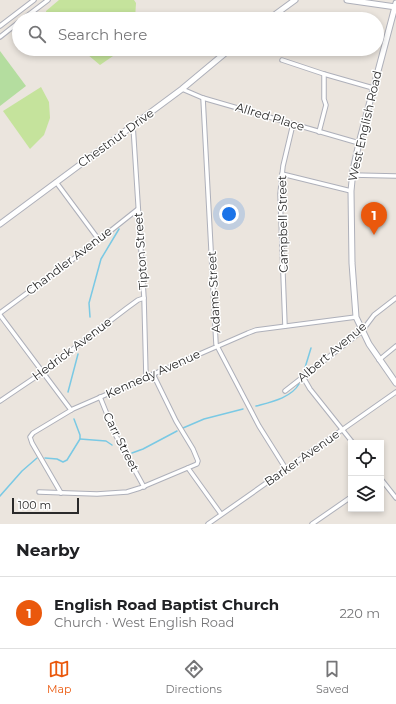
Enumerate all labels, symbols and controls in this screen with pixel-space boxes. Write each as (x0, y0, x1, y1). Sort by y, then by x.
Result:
search box (12, 12, 384, 56)
icon: search (26, 23, 48, 45)
text: Search here (58, 25, 147, 44)
street label: West English Road (344, 69, 385, 183)
street label: Allred Place (234, 99, 306, 134)
street label: Chestnut Drive (75, 105, 157, 170)
street label: Campbell Street (274, 175, 291, 273)
pin: 1 (361, 202, 387, 235)
your location (219, 204, 239, 224)
street label: Tipton Street (130, 212, 151, 290)
street label: Chandler Avenue (23, 223, 115, 298)
street label: Adams Street (204, 251, 223, 333)
street label: Hedrick Avenue (29, 314, 114, 383)
street label: Albert Avenue (294, 318, 369, 385)
street label: Kennedy Avenue (103, 346, 202, 401)
street label: Carr Street (100, 410, 143, 474)
street label: Barker Avenue (261, 426, 342, 489)
map controls (348, 440, 384, 512)
button: locate (348, 440, 384, 476)
button: layers (348, 476, 384, 512)
scale bar (12, 496, 79, 515)
text: 100 m (18, 498, 51, 512)
text: Nearby (16, 540, 80, 560)
text: English Road Baptist Church (54, 595, 279, 614)
text: 1 (26, 605, 32, 621)
text: 220 m (339, 605, 380, 621)
text: Church · West English Road (54, 614, 234, 630)
tab: Map (47, 658, 71, 696)
tab: Directions (166, 658, 222, 696)
tab: Saved (316, 658, 349, 696)

